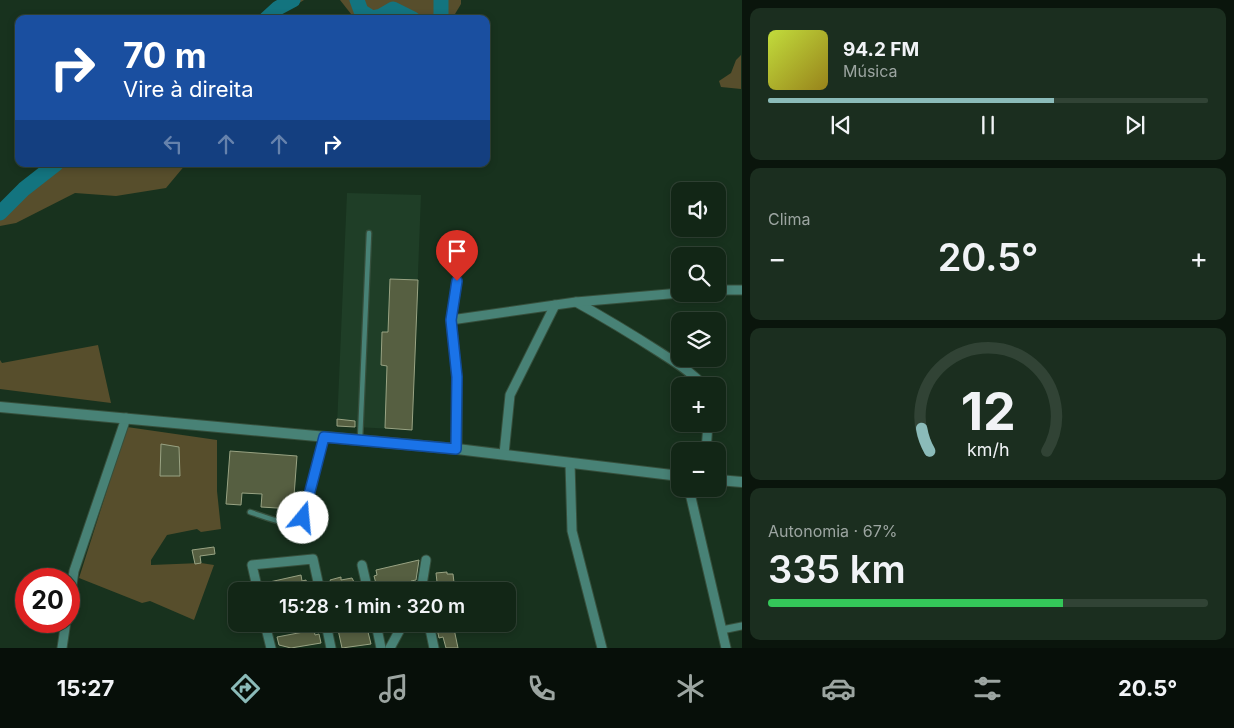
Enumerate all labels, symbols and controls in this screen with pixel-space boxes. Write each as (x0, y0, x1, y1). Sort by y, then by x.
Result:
text: 70 m (123, 34, 207, 76)
icon: right (40, 35, 105, 100)
text: 94.2 FM (843, 38, 919, 61)
text: Música (843, 61, 898, 81)
text: Vire à direita (123, 76, 254, 102)
icon: previous (827, 111, 855, 139)
icon: pause (974, 111, 1002, 139)
icon: next (1121, 111, 1149, 139)
icon: left (159, 130, 187, 158)
icon: ahead (212, 130, 240, 158)
icon: ahead (265, 130, 293, 158)
icon: right (318, 130, 346, 158)
map controls (671, 182, 726, 497)
button: sound (671, 182, 726, 237)
text: Clima (768, 209, 810, 229)
pin (436, 230, 478, 281)
text: 20.5° (938, 234, 1038, 280)
icon: arrive (443, 237, 471, 265)
text: − (768, 241, 787, 275)
text: + (1189, 241, 1208, 275)
button: search (671, 247, 726, 302)
button: layers (671, 312, 726, 367)
button: + (671, 377, 726, 432)
text: 12 (960, 380, 1016, 443)
text: km/h (967, 439, 1009, 460)
button: − (671, 442, 726, 497)
position arrow (276, 491, 328, 543)
text: Autonomia · 67% (768, 521, 897, 541)
text: 335 km (768, 546, 906, 592)
speed limit sign: 20 (15, 568, 80, 633)
text: 15:28 · 1 min · 320 m (279, 595, 465, 618)
icon: directions (228, 671, 263, 706)
icon: music (376, 671, 411, 706)
icon: phone (524, 671, 559, 706)
icon: climate (673, 671, 708, 706)
icon: car (821, 671, 856, 706)
icon: filters (970, 671, 1005, 706)
text: 15:27 (57, 675, 114, 701)
text: 20.5° (1118, 675, 1177, 701)

